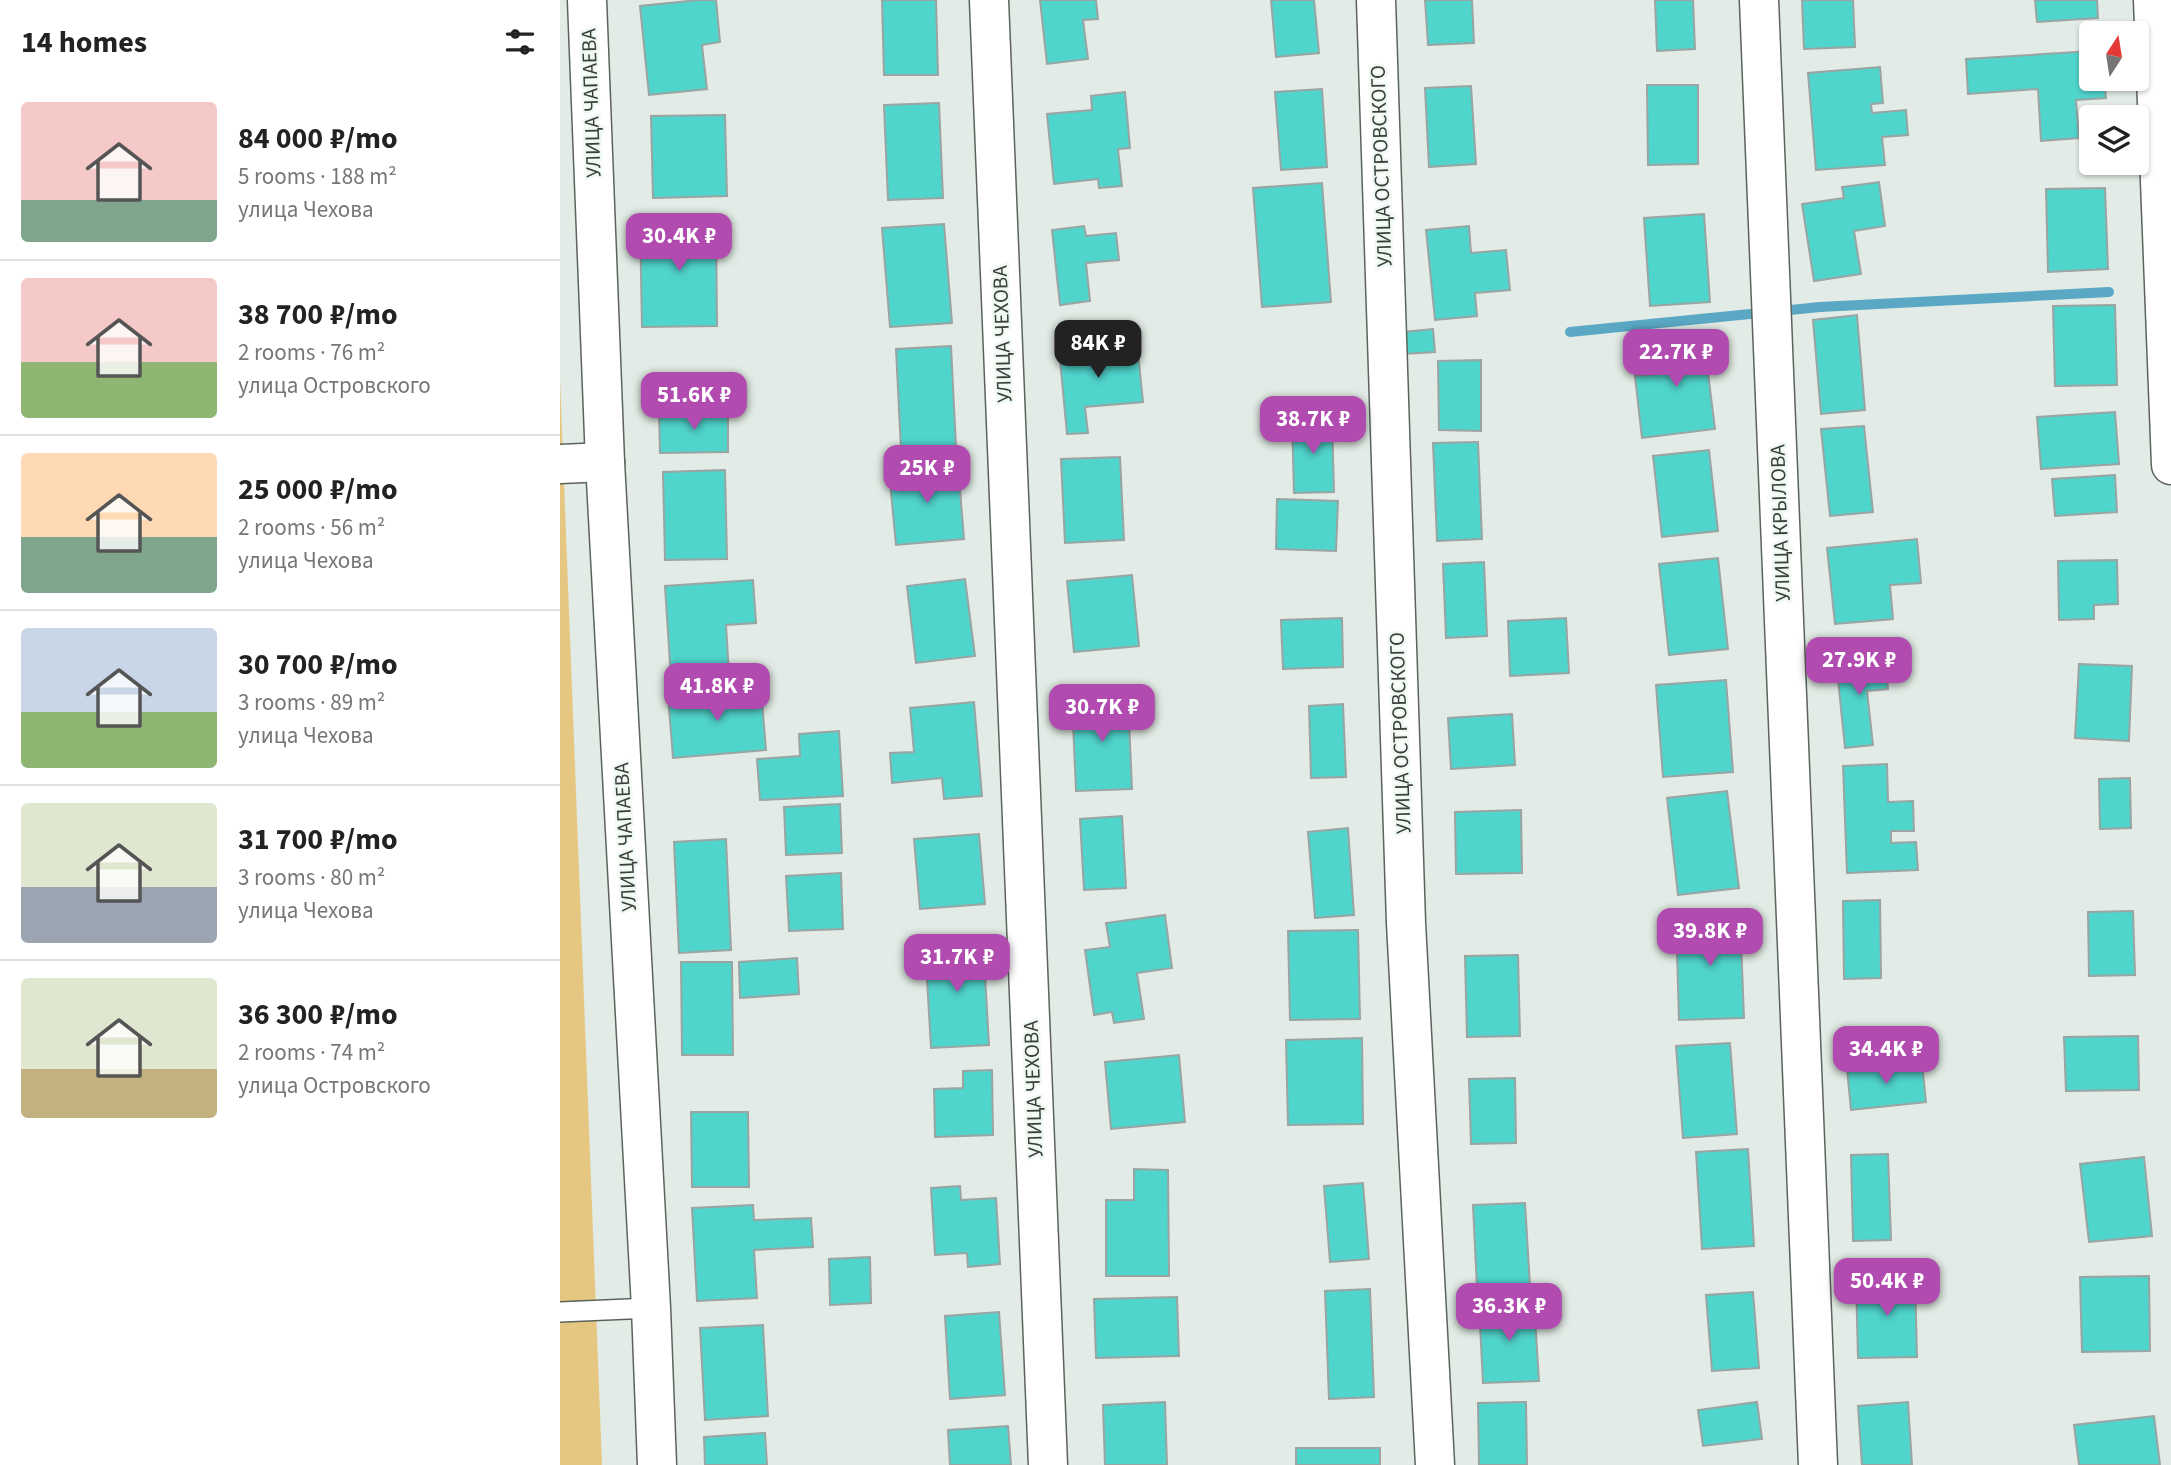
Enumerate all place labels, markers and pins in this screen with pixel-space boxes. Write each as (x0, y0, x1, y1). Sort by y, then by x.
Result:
pin: 30.4K ₽ (614, 214, 744, 273)
pin: 84K ₽ (1049, 320, 1147, 380)
pin: 22.7K ₽ (1611, 330, 1741, 389)
pin: 51.6K ₽ (629, 372, 759, 432)
pin: 38.7K ₽ (1248, 396, 1378, 456)
pin: 25K ₽ (878, 446, 976, 505)
pin: 27.9K ₽ (1794, 638, 1924, 697)
pin: 41.8K ₽ (652, 664, 782, 723)
pin: 30.7K ₽ (1037, 684, 1167, 744)
pin: 39.8K ₽ (1645, 908, 1775, 968)
pin: 31.7K ₽ (892, 934, 1022, 994)
pin: 34.4K ₽ (1821, 1026, 1951, 1086)
pin: 50.4K ₽ (1822, 1258, 1952, 1318)
pin: 36.3K ₽ (1444, 1284, 1574, 1343)

